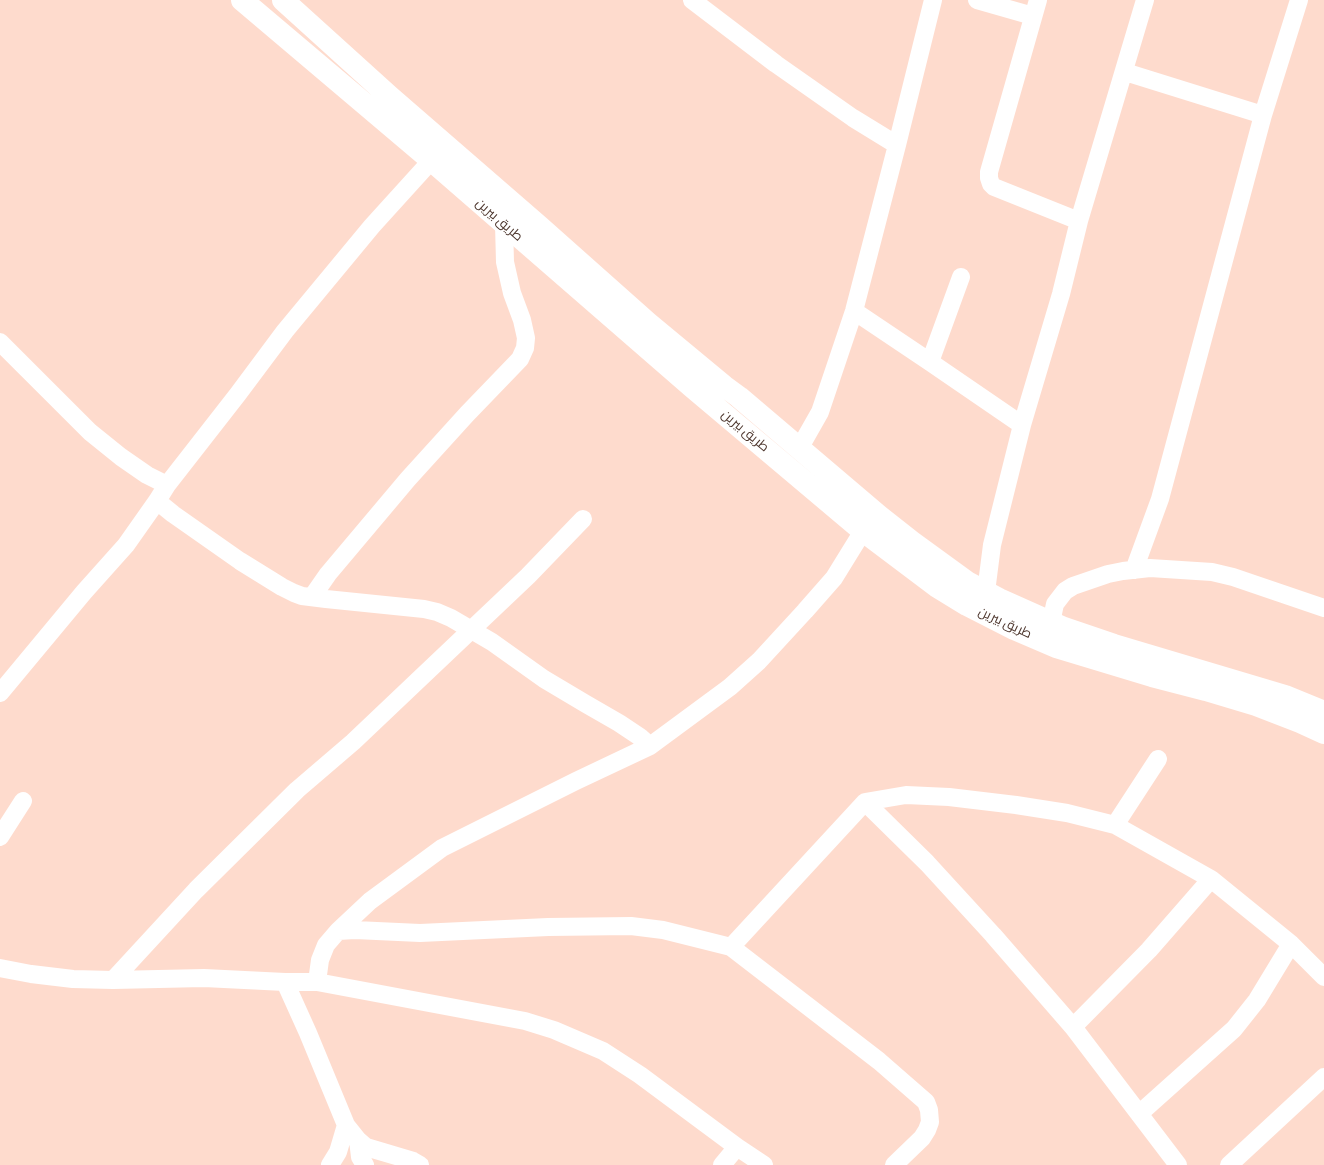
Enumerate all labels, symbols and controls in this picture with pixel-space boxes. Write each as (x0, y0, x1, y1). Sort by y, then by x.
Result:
street label: طريق بيرين (472, 195, 526, 245)
street label: طريق بيرين (718, 407, 772, 455)
street label: طريق بيرين (976, 604, 1034, 642)

